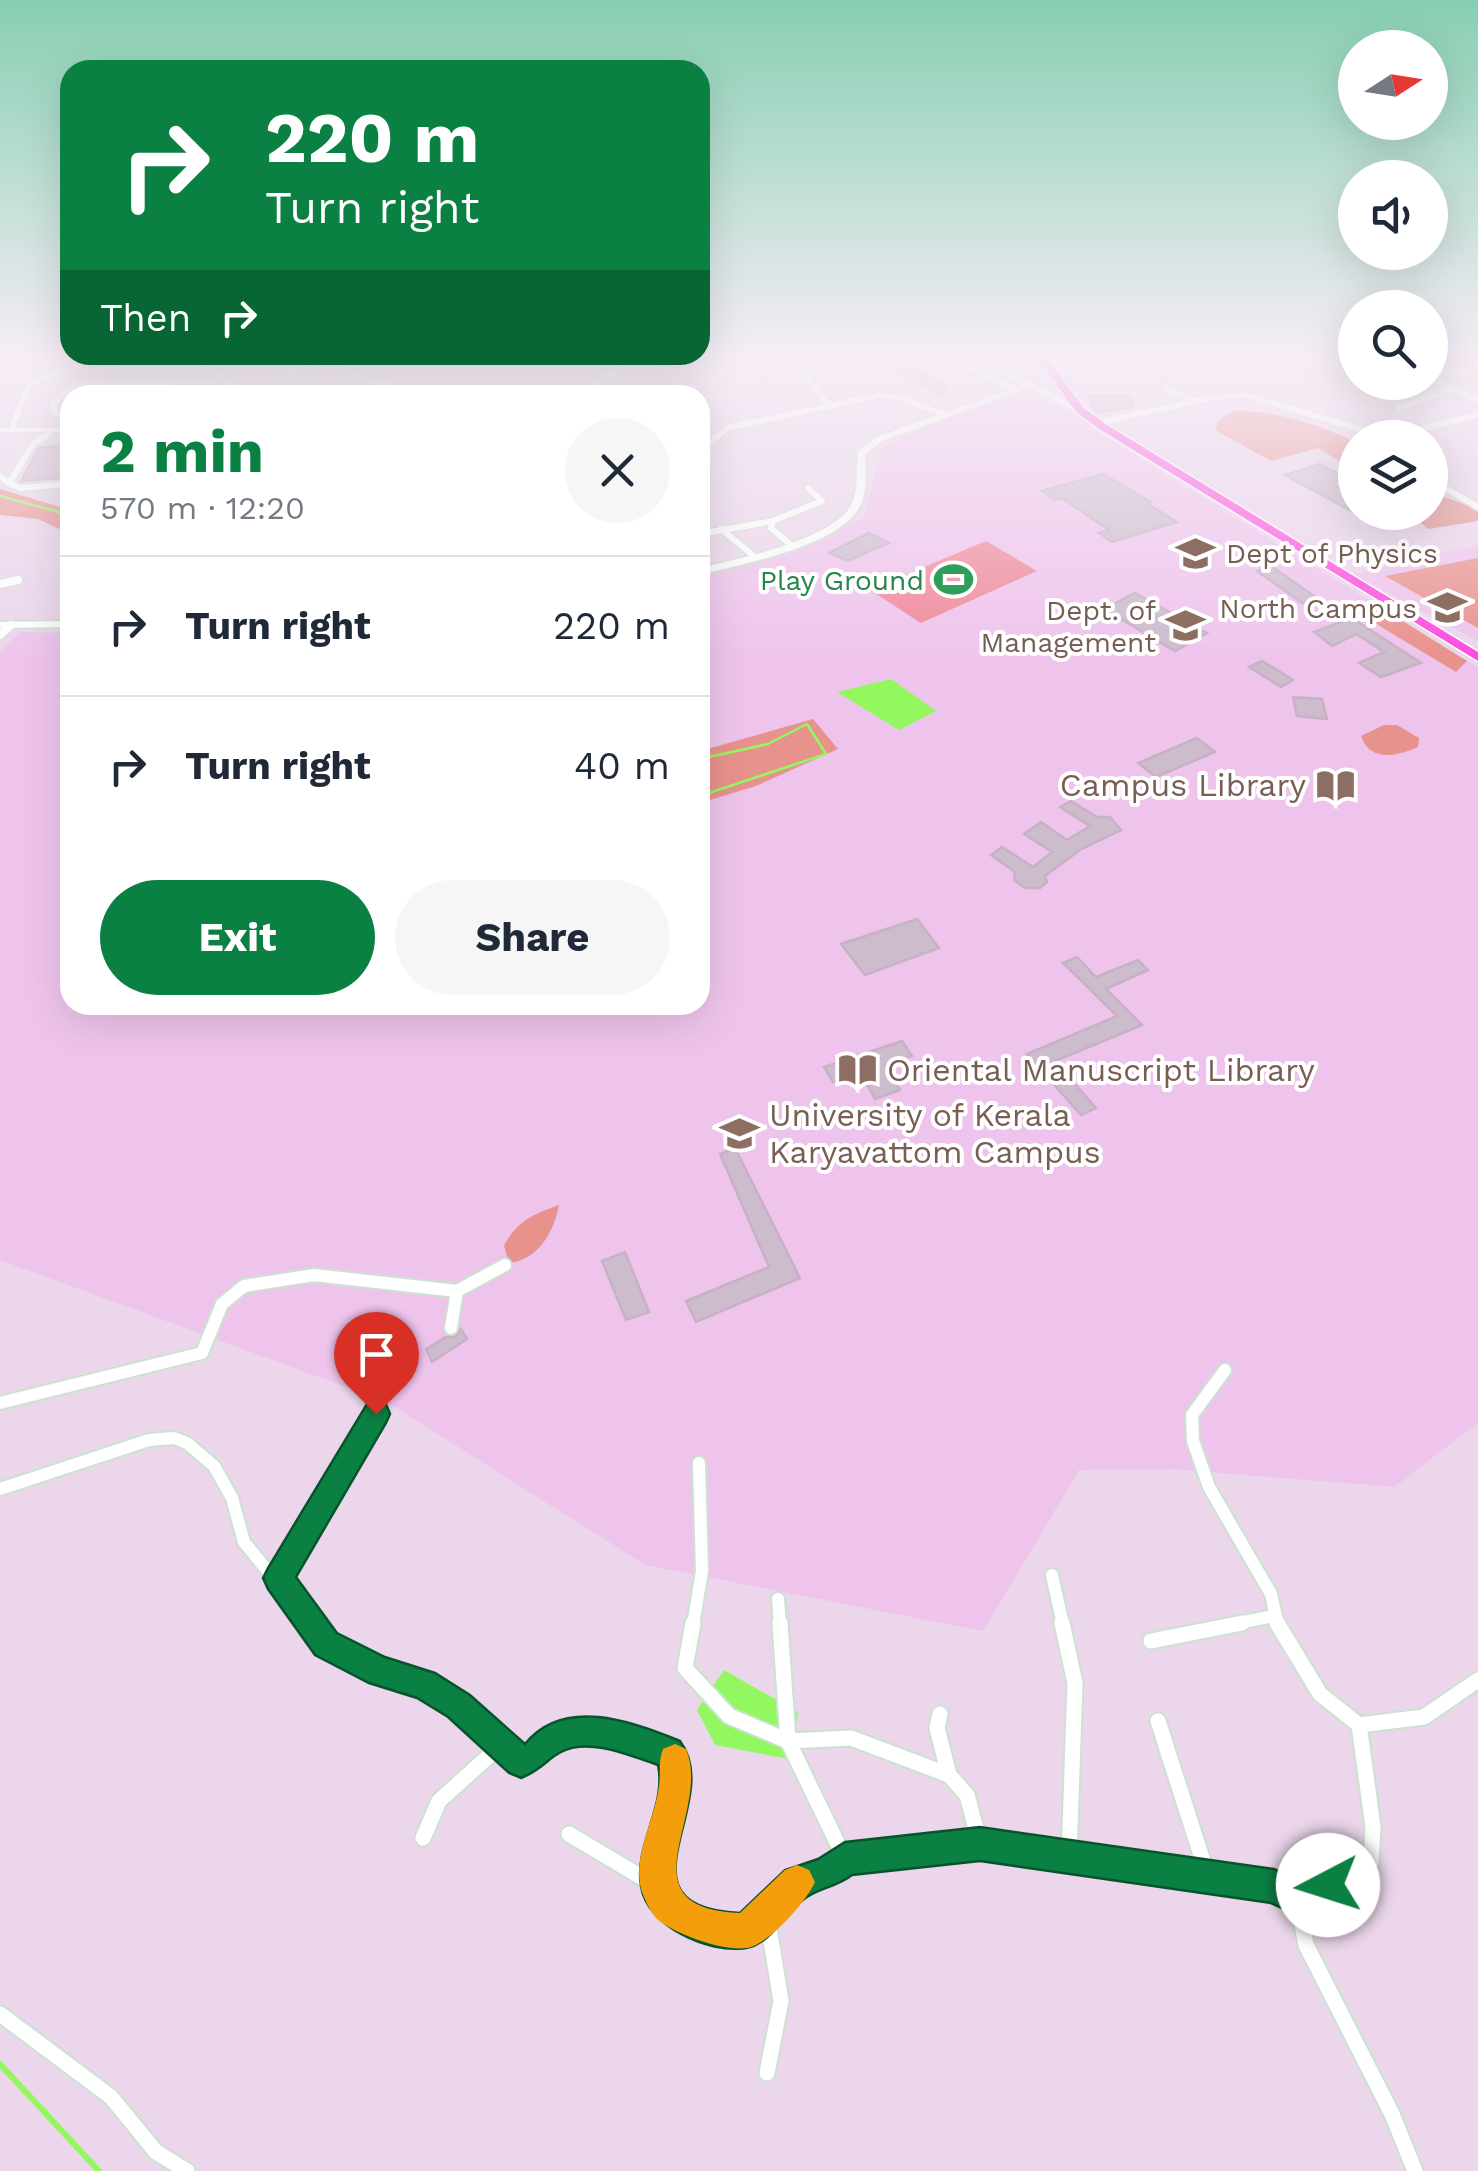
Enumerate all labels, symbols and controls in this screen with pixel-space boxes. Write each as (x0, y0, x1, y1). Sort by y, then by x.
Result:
north arrow (1338, 30, 1448, 140)
map controls (1338, 30, 1448, 530)
text: 220 m (265, 97, 479, 179)
icon: right (100, 100, 230, 230)
button: sound (1338, 160, 1448, 270)
text: Turn right (265, 181, 479, 234)
icon: right (211, 290, 266, 345)
button: search (1338, 290, 1448, 400)
text: Then (100, 296, 191, 340)
text: 2 min (100, 416, 264, 487)
button: close (565, 418, 670, 523)
button: layers (1338, 420, 1448, 530)
text: 570 m · 12:20 (100, 489, 305, 527)
school or university icon: Dept of Physics (1175, 532, 1217, 574)
place label: Dept of Physics (1226, 537, 1438, 570)
sports icon: Play Ground (933, 559, 975, 601)
place label: Play Ground (760, 564, 924, 597)
school or university icon: North Campus (1426, 587, 1468, 629)
place label: North Campus (1219, 592, 1417, 625)
place label: Dept. of Management (980, 594, 1156, 659)
icon: right (100, 599, 155, 654)
text: Turn right (185, 604, 371, 648)
text: 220 m (553, 604, 670, 648)
school or university icon: Dept. of Management (1165, 605, 1207, 647)
icon: right (100, 739, 155, 794)
text: Turn right (185, 744, 371, 788)
text: 40 m (574, 744, 670, 788)
library icon: Campus Library (1315, 764, 1357, 806)
place label: Campus Library (1060, 766, 1306, 804)
button: Exit (100, 880, 375, 995)
button: Share (395, 880, 670, 995)
library icon: Oriental Manuscript Library (836, 1049, 878, 1091)
place label: Oriental Manuscript Library (887, 1051, 1315, 1089)
place label: University of Kerala Karyavattom Campus (769, 1096, 1101, 1171)
school or university icon: University of Kerala Karyavattom Campus (718, 1112, 760, 1154)
pin (334, 1312, 419, 1415)
icon: arrive (349, 1327, 404, 1382)
position arrow (1276, 1833, 1380, 1937)

